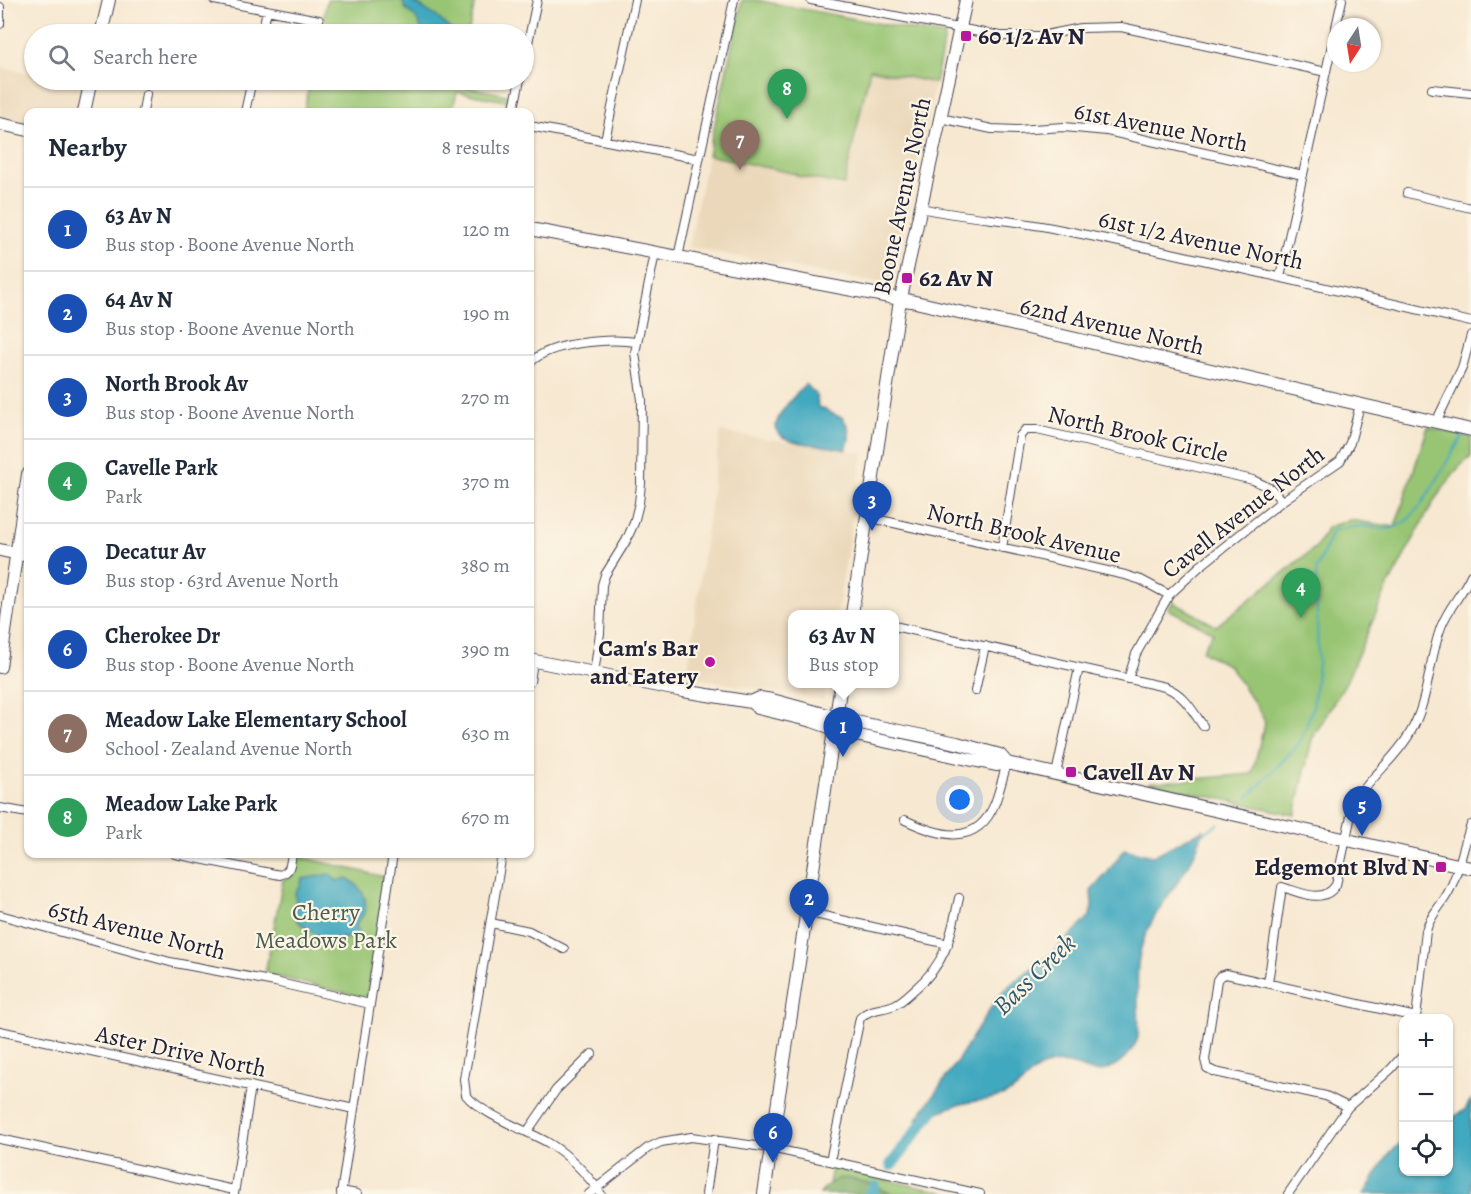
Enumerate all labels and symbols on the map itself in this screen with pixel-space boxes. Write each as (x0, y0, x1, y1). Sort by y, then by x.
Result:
north arrow (1327, 18, 1381, 72)
place label: 60 1/2 Av N (978, 20, 1085, 52)
marker: 60 1/2 Av N (959, 29, 973, 43)
pin: 8 (768, 70, 806, 119)
street label: Boone Avenue North (865, 94, 939, 298)
street label: 61st Avenue North (1071, 94, 1251, 160)
pin: 7 (720, 120, 760, 170)
street label: 61st 1/2 Avenue North (1096, 203, 1307, 277)
place label: 62 Av N (919, 262, 994, 294)
marker: 62 Av N (900, 271, 914, 285)
street label: 62nd Avenue North (1017, 289, 1207, 363)
street label: North Brook Circle (1045, 398, 1231, 470)
street label: Cavell Avenue North (1155, 438, 1331, 586)
pin: 3 (852, 482, 892, 531)
street label: North Brook Avenue (924, 495, 1124, 571)
pin: 4 (1282, 568, 1320, 618)
place label: Cam's Bar and Eatery (590, 632, 699, 692)
marker: Cam's Bar and Eatery (703, 655, 717, 669)
pin: 1 (824, 708, 862, 757)
place label: Cavell Av N (1083, 756, 1195, 788)
marker: Cavell Av N (1064, 765, 1078, 779)
your location (945, 785, 974, 814)
pin: 5 (1342, 786, 1382, 836)
place label: Edgemont Blvd N (1254, 851, 1430, 883)
marker: Edgemont Blvd N (1434, 860, 1448, 874)
pin: 2 (790, 880, 828, 929)
street label: 65th Avenue North (45, 892, 229, 968)
park label: Cherry Meadows Park (255, 896, 397, 956)
water label: Bass Creek (985, 926, 1083, 1023)
street label: Aster Drive North (92, 1017, 269, 1085)
pin: 6 (754, 1114, 792, 1163)

